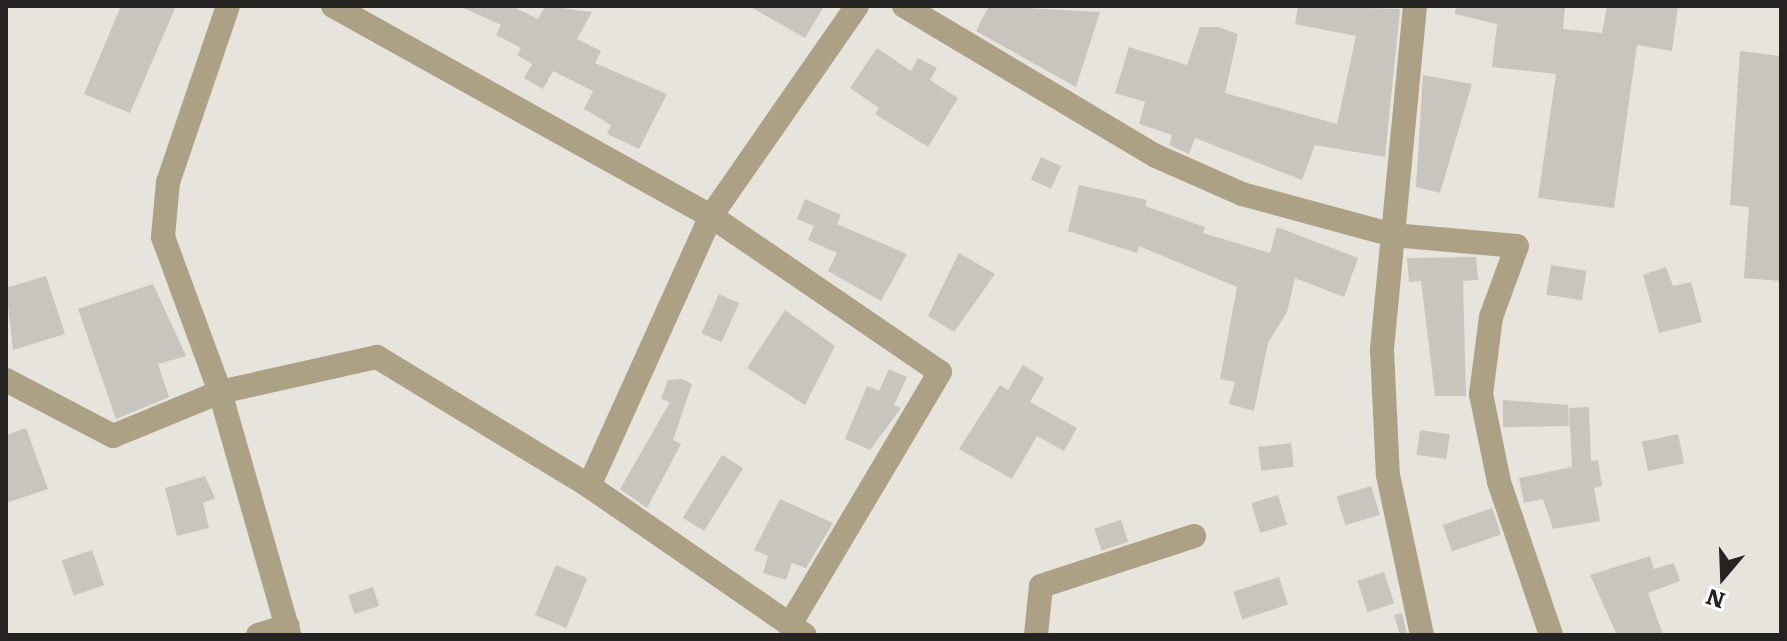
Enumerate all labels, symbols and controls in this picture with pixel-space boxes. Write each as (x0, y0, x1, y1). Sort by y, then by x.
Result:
north arrow (1683, 537, 1763, 617)
text: N (1701, 582, 1729, 619)

